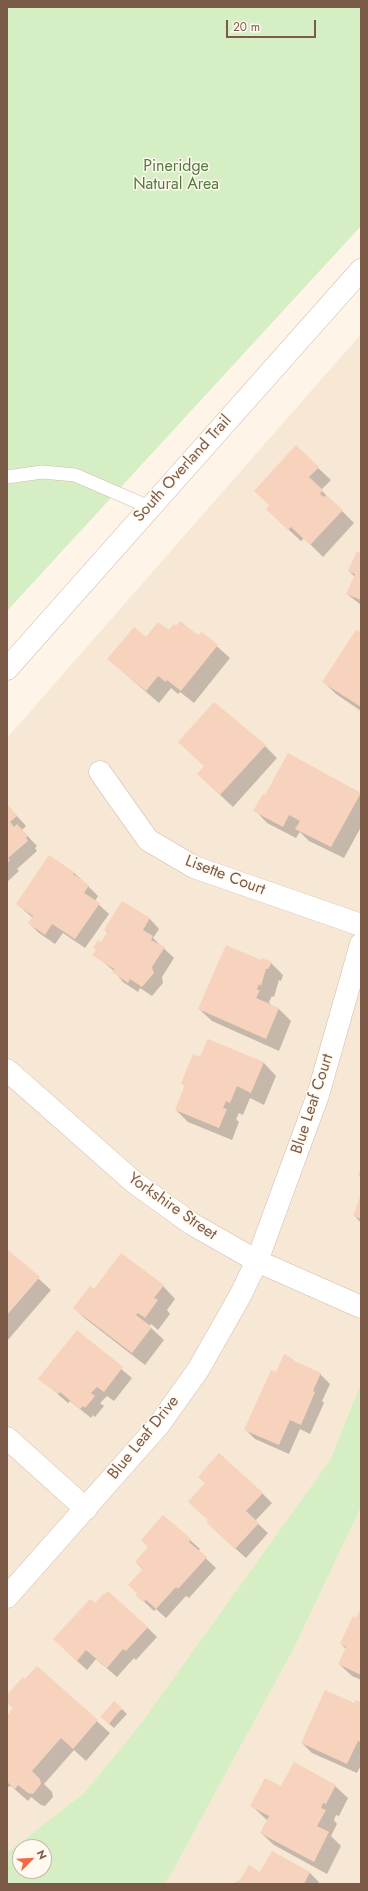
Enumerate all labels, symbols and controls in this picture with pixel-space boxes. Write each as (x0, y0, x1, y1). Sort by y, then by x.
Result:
scale bar (228, 12, 318, 38)
text: 20 m (233, 18, 260, 36)
park label: Pineridge Natural Area (133, 157, 219, 195)
street label: South Overland Trail (130, 412, 236, 526)
street label: Lisette Court (182, 852, 268, 900)
street label: Blue Leaf Court (288, 1052, 338, 1156)
street label: Yorkshire Street (124, 1169, 220, 1245)
street label: Blue Leaf Drive (104, 1392, 184, 1484)
north arrow (12, 1839, 52, 1879)
text: N (33, 1847, 51, 1862)

